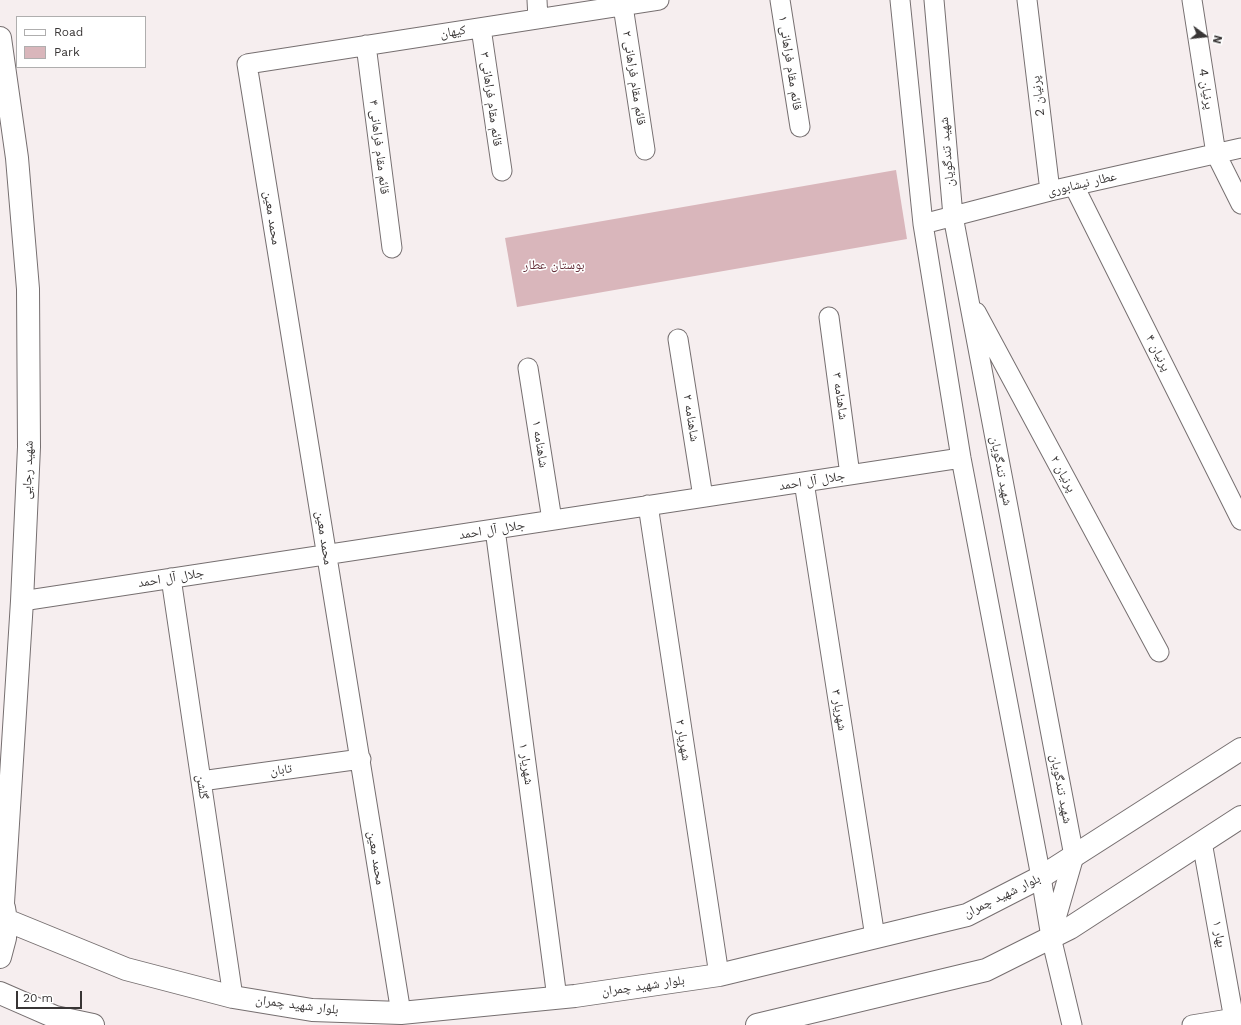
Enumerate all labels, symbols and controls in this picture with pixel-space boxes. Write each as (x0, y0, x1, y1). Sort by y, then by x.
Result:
street label: قائم مقام فراهانی ۱ (775, 15, 805, 111)
legend (16, 16, 146, 68)
north arrow (1185, 16, 1225, 56)
street label: کیهان (439, 22, 467, 42)
text: Road (54, 25, 83, 39)
street label: قائم مقام فراهانی ۲ (619, 30, 649, 126)
text: N (1210, 34, 1224, 45)
text: Park (54, 45, 80, 59)
street label: قائم مقام فراهانی ۳ (477, 51, 505, 147)
street label: پرنیان 4 (1195, 67, 1217, 111)
street label: پرنیان 2 (1028, 75, 1048, 117)
street label: قائم مقام فراهانی ۴ (365, 99, 393, 195)
street label: شهید تندگویان (936, 116, 958, 188)
street label: عطار نیشابوری (1046, 168, 1118, 200)
street label: محمد معین (260, 190, 284, 246)
park label: بوستان عطار (523, 257, 585, 273)
street label: پرنیان ۴ (1142, 332, 1174, 374)
street label: شاهنامه ۳ (829, 371, 851, 421)
street label: شاهنامه ۲ (680, 393, 702, 443)
street label: شاهنامه ۱ (529, 419, 551, 469)
street label: شهید تندگویان (987, 435, 1015, 507)
street label: شهید رجایی (19, 440, 37, 500)
street label: پرنیان ۲ (1047, 453, 1079, 495)
street label: جلال آل احمد (778, 468, 846, 494)
street label: محمد معین (312, 510, 336, 566)
street label: جلال آل احمد (458, 517, 526, 543)
street label: جلال آل احمد (137, 565, 205, 591)
street label: شهریار ۳ (828, 688, 850, 732)
street label: شهریار ۲ (672, 718, 694, 762)
street label: شهریار ۱ (515, 742, 537, 786)
street label: شهید تندگویان (1047, 753, 1075, 825)
street label: تابان (269, 761, 293, 779)
street label: گلشن (193, 774, 211, 800)
street label: محمد معین (364, 830, 388, 886)
street label: بلوار شهید چمران (961, 871, 1043, 921)
street label: بهار ۱ (1209, 919, 1229, 949)
street label: بلوار شهید چمران (600, 972, 686, 1000)
scale bar (18, 983, 84, 1009)
text: 20 m (23, 991, 53, 1005)
street label: بلوار شهید چمران (254, 992, 340, 1018)

